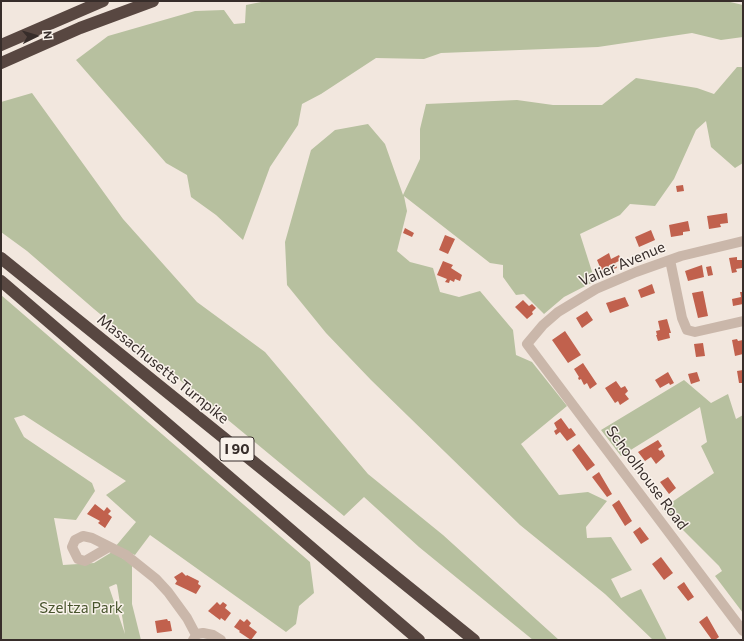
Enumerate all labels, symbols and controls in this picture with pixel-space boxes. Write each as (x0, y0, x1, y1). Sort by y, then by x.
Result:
north arrow (16, 16, 56, 56)
text: N (42, 30, 55, 40)
street label: Valier Avenue (576, 238, 668, 290)
street label: Massachusetts Turnpike (93, 310, 233, 428)
street label: Schoolhouse Road (602, 423, 692, 533)
road number: I 90 (220, 437, 254, 461)
park label: Szeltza Park (39, 599, 123, 617)

